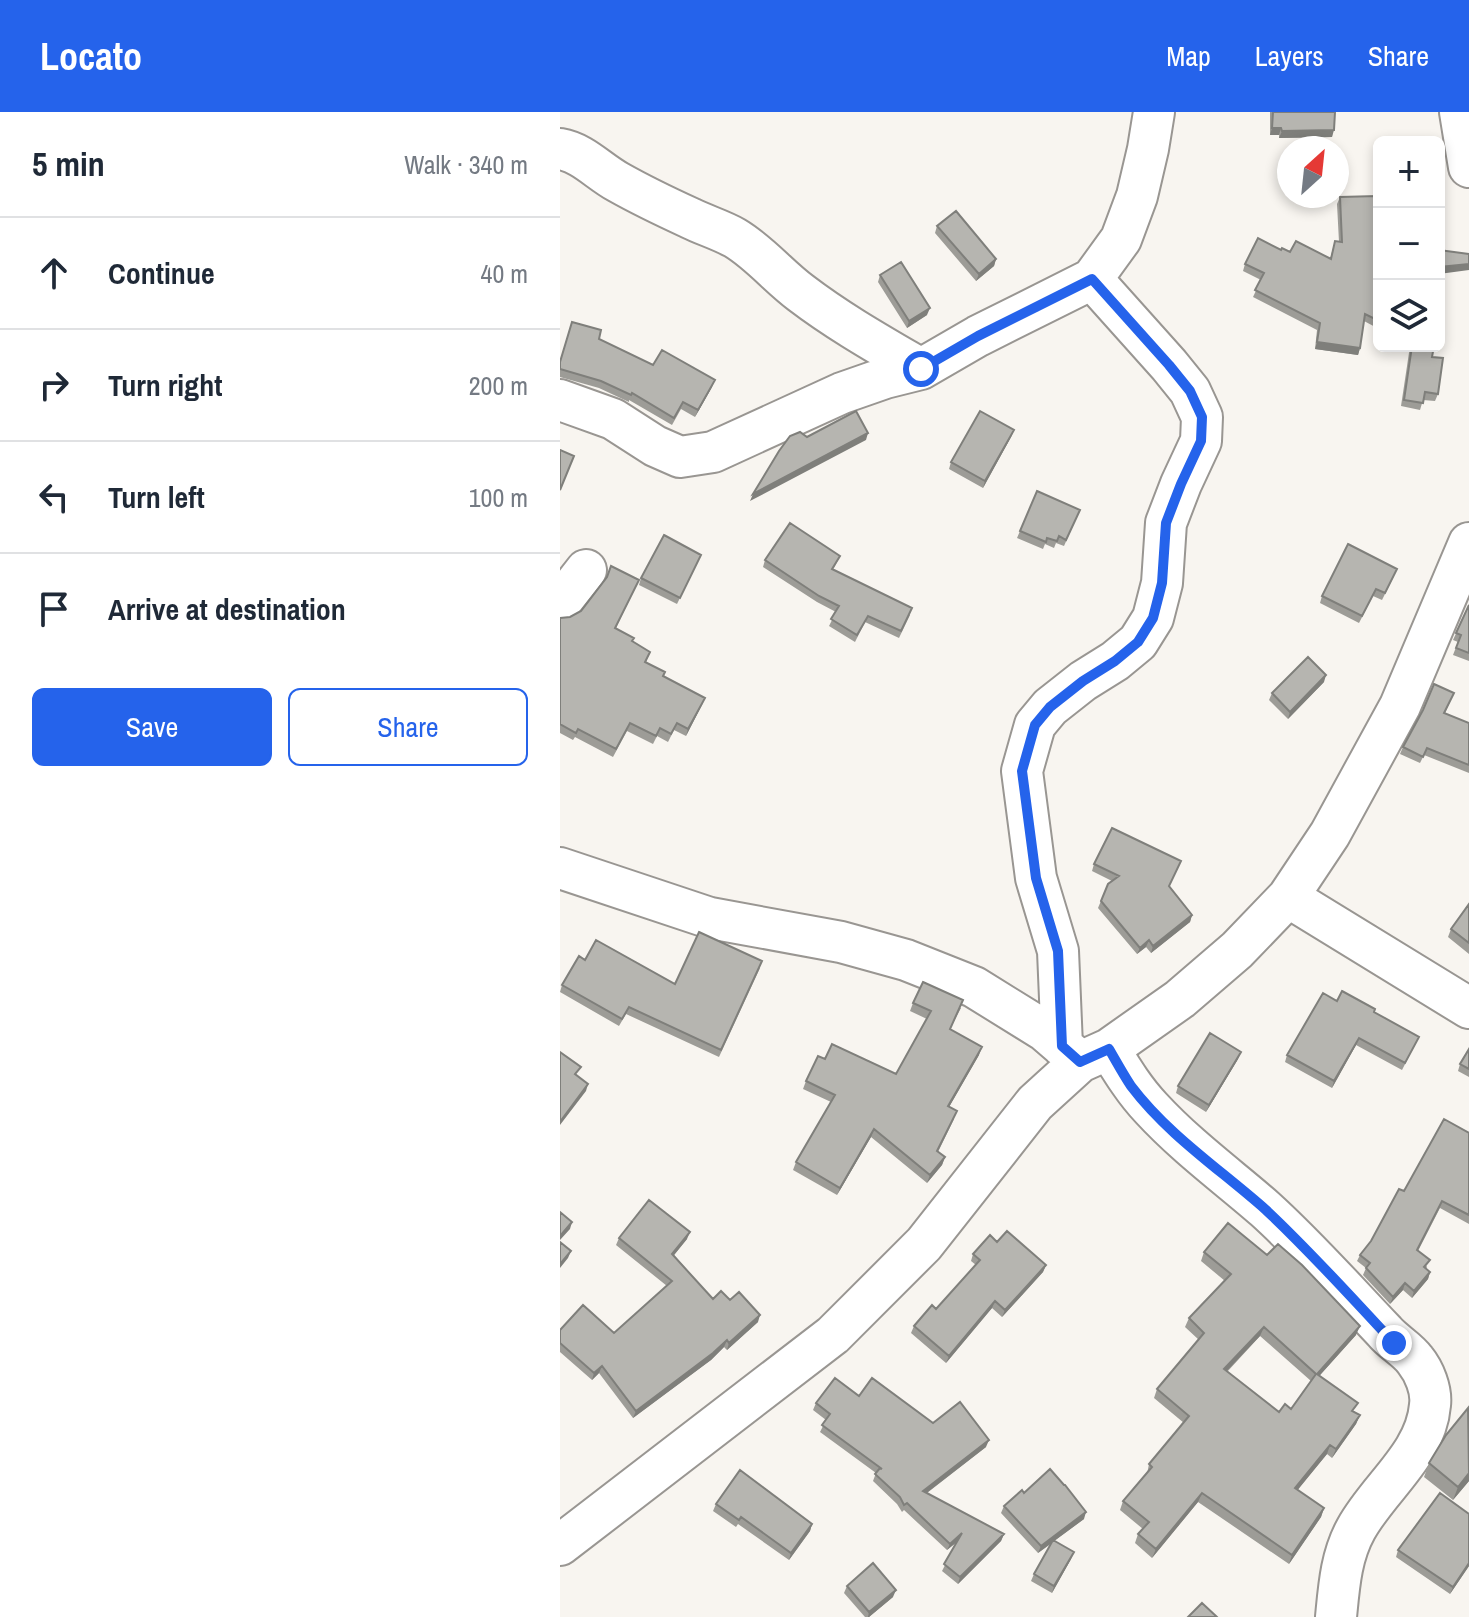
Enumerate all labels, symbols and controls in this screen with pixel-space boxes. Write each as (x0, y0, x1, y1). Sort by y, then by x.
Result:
text: Locato (40, 31, 142, 82)
text: Map (1166, 37, 1211, 75)
text: Layers (1255, 37, 1324, 75)
text: Share (1368, 37, 1429, 75)
north arrow (1277, 136, 1349, 208)
map controls (1373, 136, 1445, 352)
button: + (1373, 136, 1445, 208)
text: 5 min (32, 141, 105, 187)
text: Walk · 340 m (404, 147, 528, 182)
button: − (1373, 208, 1445, 280)
icon: ahead (32, 251, 76, 295)
text: Continue (108, 253, 215, 293)
text: 40 m (481, 256, 528, 291)
button: layers (1373, 280, 1445, 352)
route start (903, 351, 939, 387)
icon: right (32, 363, 76, 407)
text: Turn right (108, 365, 222, 405)
text: 200 m (469, 368, 528, 403)
icon: left (32, 475, 76, 519)
text: Turn left (108, 477, 205, 517)
text: 100 m (469, 480, 528, 515)
icon: arrive (32, 587, 76, 631)
text: Arrive at destination (108, 589, 346, 629)
button: Save (32, 688, 272, 766)
button: Share (288, 688, 528, 766)
route end (1376, 1325, 1412, 1361)

